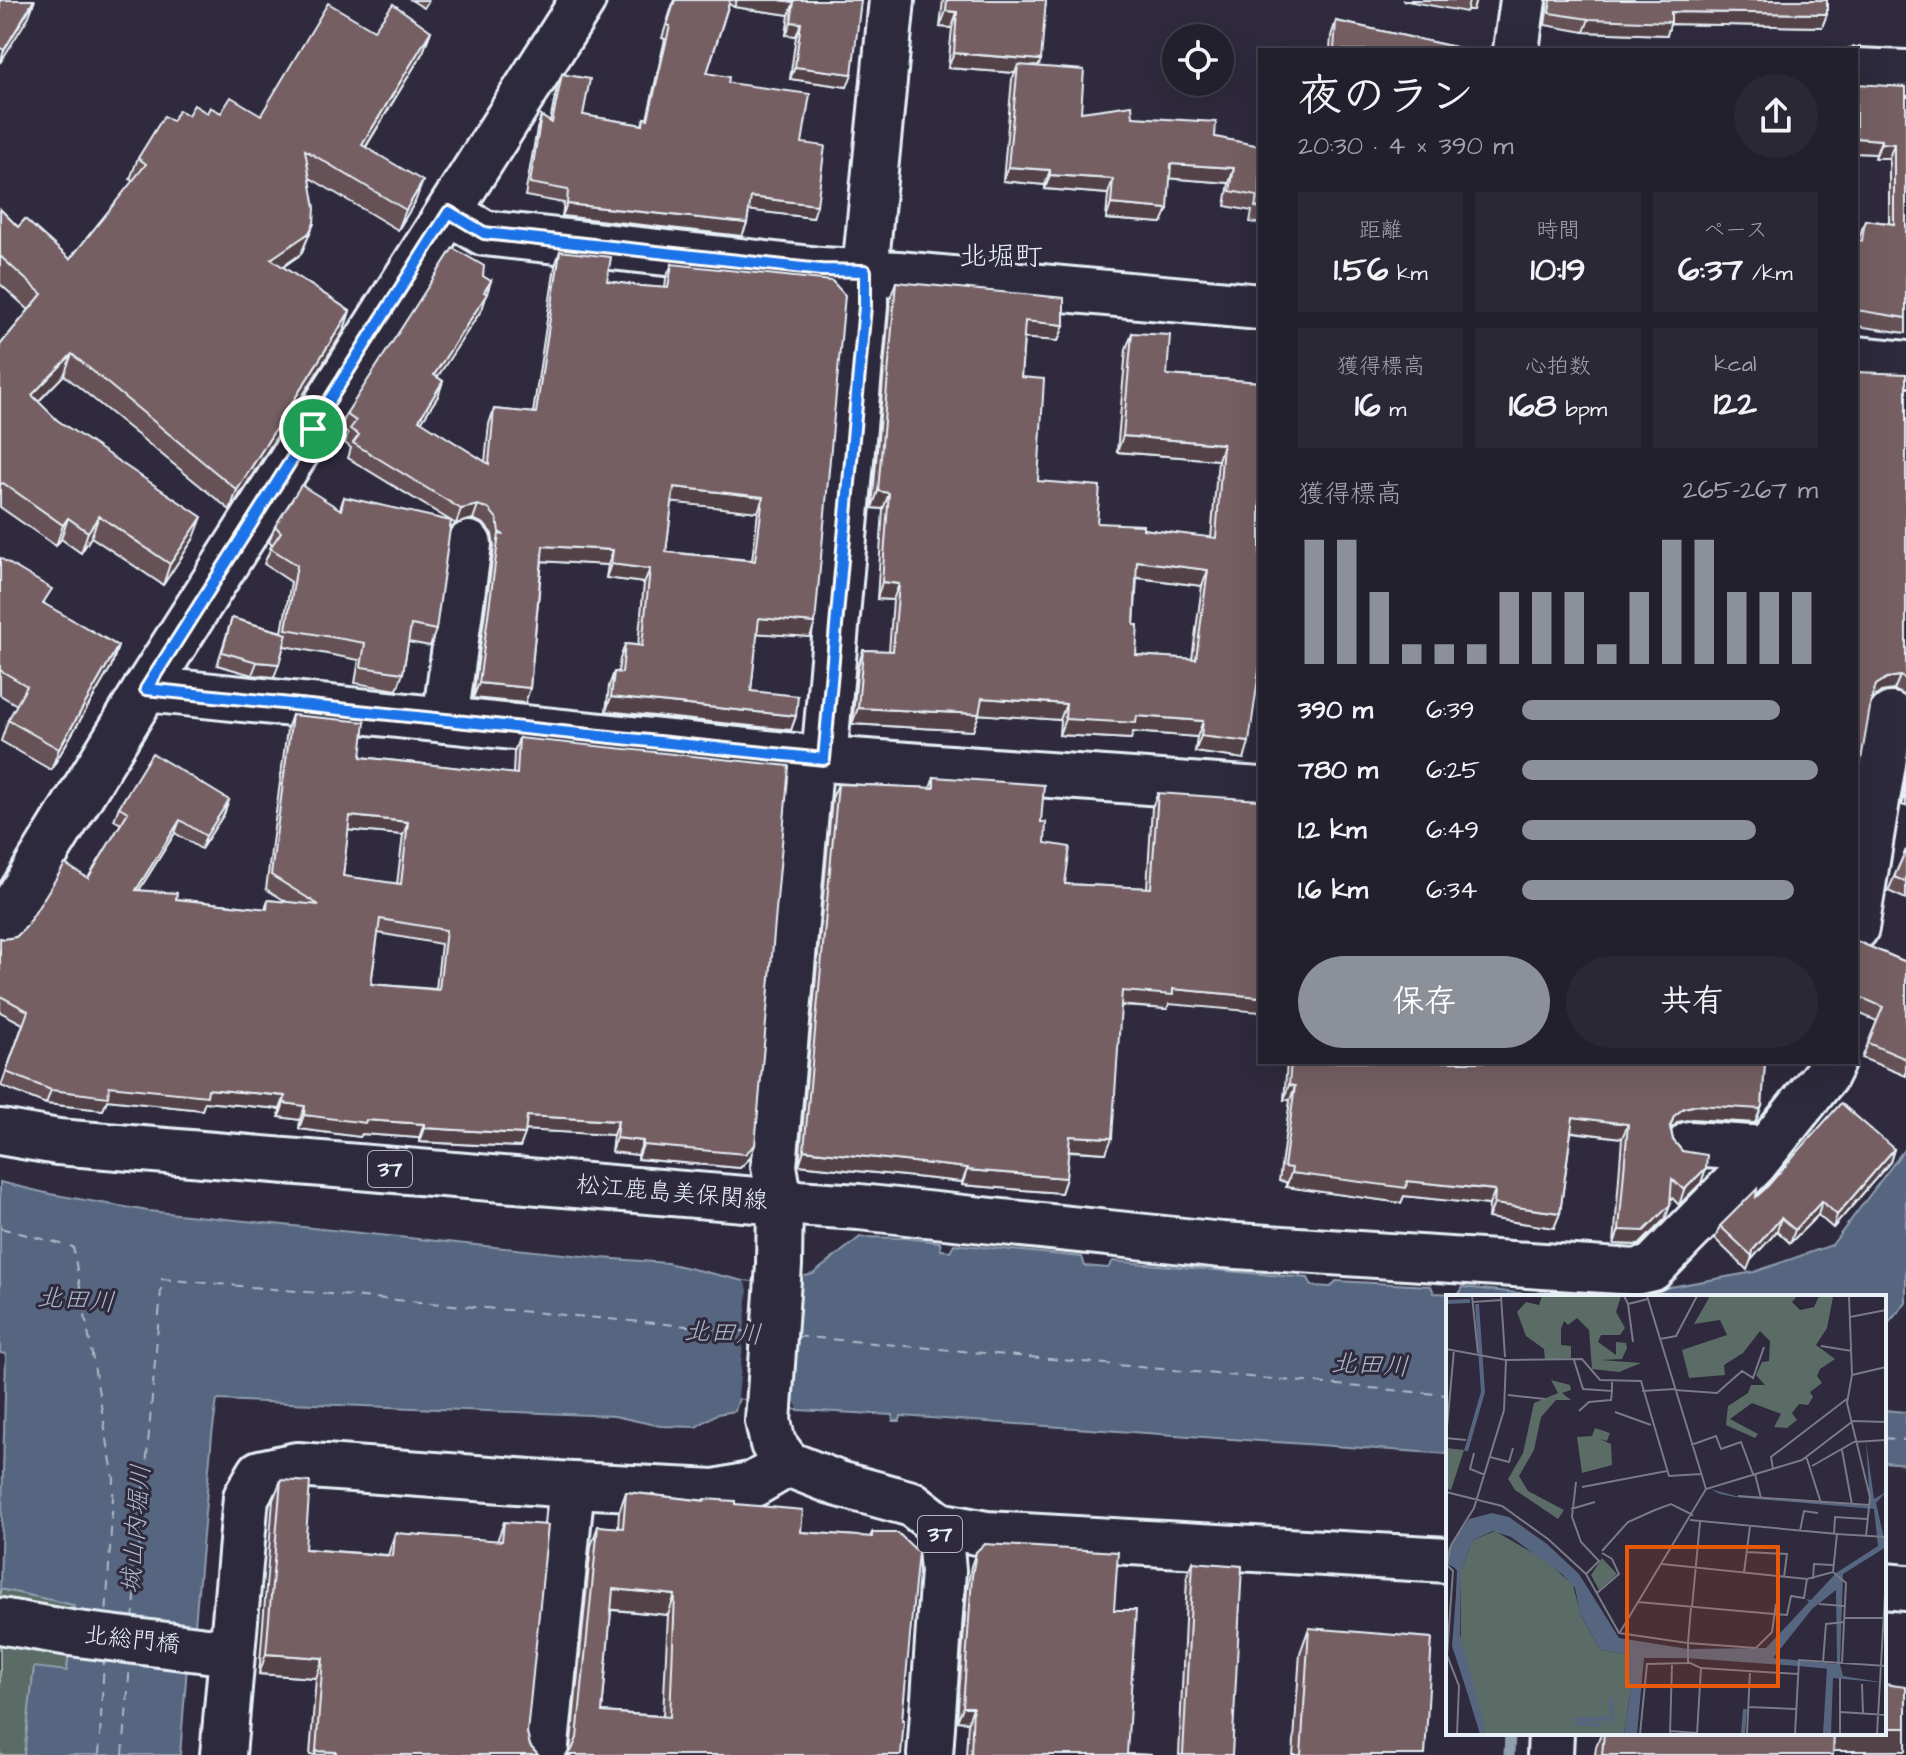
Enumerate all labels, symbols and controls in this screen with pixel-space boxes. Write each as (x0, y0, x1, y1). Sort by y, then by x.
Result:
map controls (1162, 24, 1234, 96)
button: locate (1162, 24, 1234, 96)
text: 夜のラン (1298, 67, 1474, 128)
button: share (1734, 74, 1818, 158)
text: 20:30 · 4 × 390 m (1298, 128, 1514, 164)
text: 距離 (1359, 215, 1403, 246)
text: 時間 (1536, 215, 1580, 246)
text: ペース (1703, 215, 1768, 246)
district label: 北堀町 (959, 237, 1043, 276)
text: 1.56 (1334, 246, 1388, 294)
text: 10:19 (1530, 246, 1586, 294)
text: 6:37 (1678, 246, 1743, 294)
text: km (1388, 258, 1428, 289)
text: /km (1743, 258, 1793, 289)
text: kcal (1714, 349, 1756, 380)
text: 獲得標高 (1337, 351, 1425, 382)
text: 心拍数 (1525, 351, 1591, 382)
text: 122 (1714, 380, 1757, 428)
text: 16 (1355, 382, 1381, 430)
text: 168 (1509, 382, 1557, 430)
text: m (1381, 394, 1406, 425)
text: bpm (1557, 394, 1607, 425)
pin (279, 395, 347, 463)
icon: arrive (291, 407, 335, 451)
text: 265–267 m (1683, 472, 1818, 508)
text: 獲得標高 (1298, 476, 1402, 512)
text: 390 m (1298, 692, 1373, 728)
text: 6:39 (1426, 692, 1475, 728)
text: 780 m (1298, 752, 1378, 788)
text: 6:25 (1426, 752, 1480, 788)
text: 1.2 km (1298, 812, 1366, 848)
text: 6:49 (1426, 812, 1479, 848)
text: 1.6 km (1298, 872, 1368, 908)
text: 6:34 (1426, 872, 1478, 908)
button: 保存 (1298, 956, 1550, 1048)
button: 共有 (1566, 956, 1818, 1048)
road number: 37 (368, 1151, 412, 1187)
street label: 松江鹿島美保関線 (575, 1168, 769, 1218)
water label: 北田川 (36, 1279, 116, 1321)
inset map (1446, 1295, 1886, 1735)
water label: 北田川 (683, 1313, 763, 1353)
water label: 北田川 (1330, 1345, 1410, 1385)
water label: 城山内堀川 (112, 1463, 160, 1595)
road number: 37 (918, 1516, 962, 1552)
street label: 北総門橋 (82, 1618, 182, 1662)

